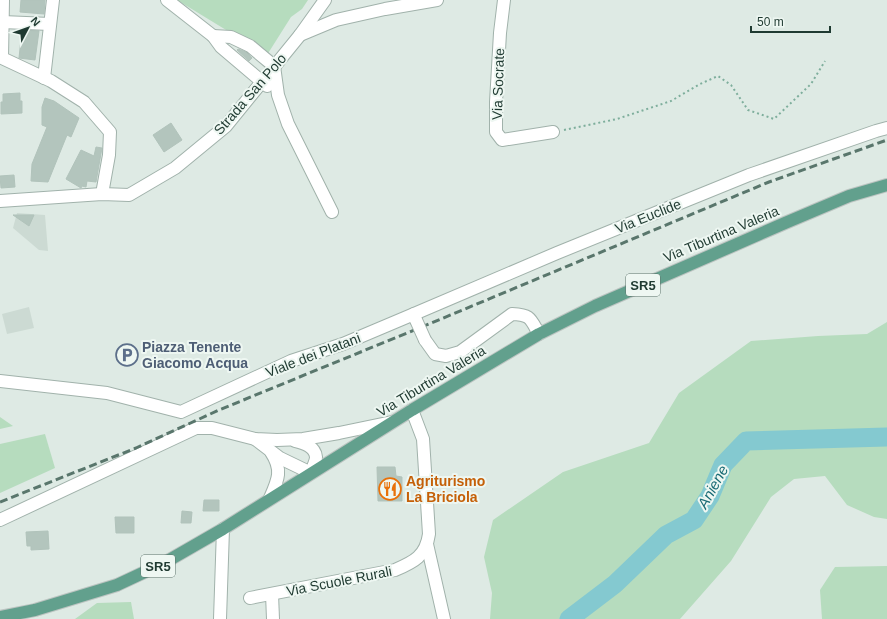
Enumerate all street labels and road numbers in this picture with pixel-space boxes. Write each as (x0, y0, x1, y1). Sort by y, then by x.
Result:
street label: Via Socrate (489, 47, 507, 120)
street label: Strada San Polo (211, 50, 290, 138)
street label: Via Euclide (613, 195, 684, 236)
street label: Via Tiburtina Valeria (661, 202, 781, 266)
road number: SR5 (626, 274, 660, 296)
street label: Viale dei Platani (263, 330, 363, 380)
street label: Via Tiburtina Valeria (374, 342, 488, 420)
road number: SR5 (141, 555, 175, 577)
street label: Via Scuole Rurali (285, 563, 393, 599)

